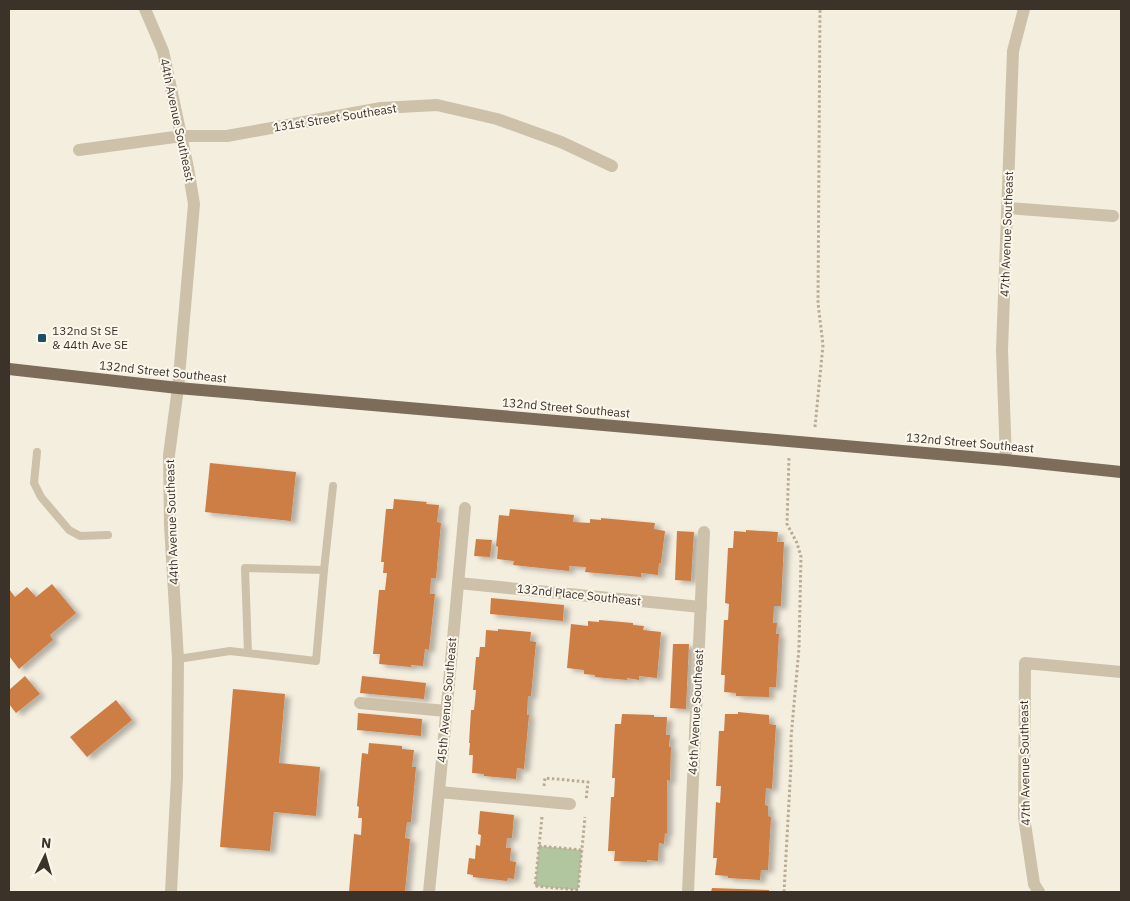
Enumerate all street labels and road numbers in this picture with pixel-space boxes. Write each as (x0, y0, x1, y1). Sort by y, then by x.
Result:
street label: 44th Avenue Southeast (157, 57, 198, 183)
street label: 131st Street Southeast (272, 100, 398, 135)
street label: 47th Avenue Southeast (997, 171, 1016, 297)
street label: 132nd Street Southeast (98, 357, 228, 386)
street label: 132nd Street Southeast (501, 394, 631, 421)
street label: 132nd Street Southeast (905, 429, 1035, 456)
street label: 44th Avenue Southeast (162, 459, 181, 585)
street label: 132nd Place Southeast (516, 581, 642, 608)
street label: 45th Avenue Southeast (434, 637, 459, 763)
street label: 46th Avenue Southeast (685, 649, 706, 775)
street label: 47th Avenue Southeast (1016, 700, 1033, 826)

